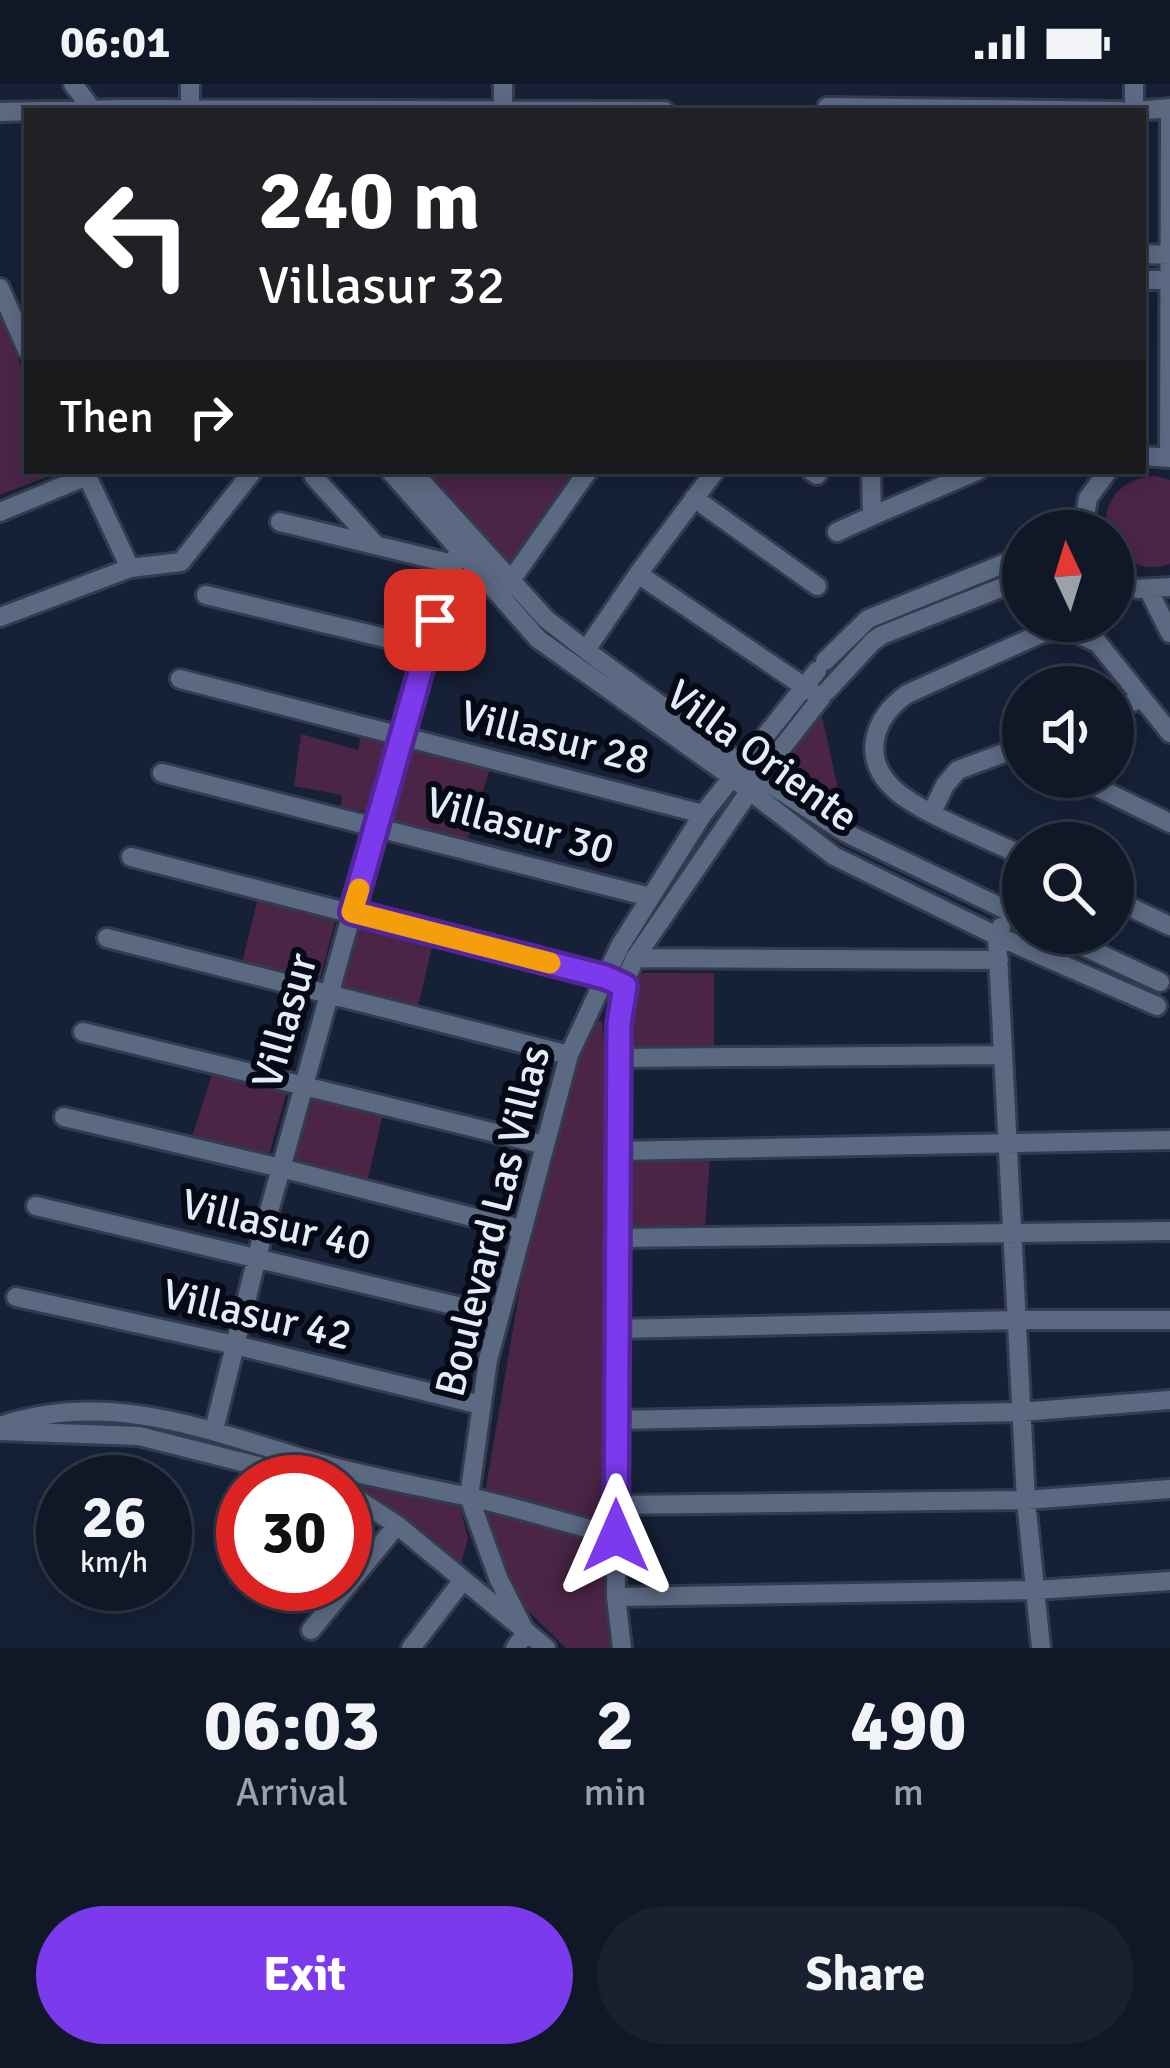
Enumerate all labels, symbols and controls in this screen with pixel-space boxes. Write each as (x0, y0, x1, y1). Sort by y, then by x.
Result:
text: 06:01 (60, 15, 170, 70)
text: 240 m (258, 149, 480, 253)
icon: left (60, 156, 216, 312)
text: Villasur 32 (258, 252, 506, 319)
icon: right (178, 384, 244, 450)
text: Then (60, 390, 154, 445)
north arrow (1002, 510, 1134, 642)
map controls (1002, 510, 1134, 954)
pin (384, 569, 486, 671)
icon: arrive (402, 587, 468, 653)
button: sound (1002, 666, 1134, 798)
street label: Villa Oriente (656, 669, 868, 843)
street label: Villasur 28 (455, 690, 655, 786)
street label: Villasur 30 (420, 776, 620, 876)
button: search (1002, 822, 1134, 954)
street label: Villasur (241, 947, 329, 1094)
street label: Boulevard Las Villas (425, 1040, 561, 1402)
street label: Villasur 40 (176, 1179, 376, 1271)
street label: Villasur 42 (157, 1269, 357, 1361)
speed limit sign: 30 (216, 1455, 372, 1611)
position arrow (553, 1473, 679, 1599)
text: 26 (82, 1481, 146, 1555)
text: km/h (80, 1544, 148, 1581)
text: 06:03 (203, 1681, 380, 1770)
text: 2 (596, 1681, 634, 1770)
text: 490 (850, 1681, 967, 1770)
text: Arrival (236, 1768, 348, 1816)
text: min (584, 1768, 647, 1816)
text: m (893, 1768, 924, 1816)
button: Exit (36, 1906, 573, 2044)
button: Share (597, 1906, 1134, 2044)

